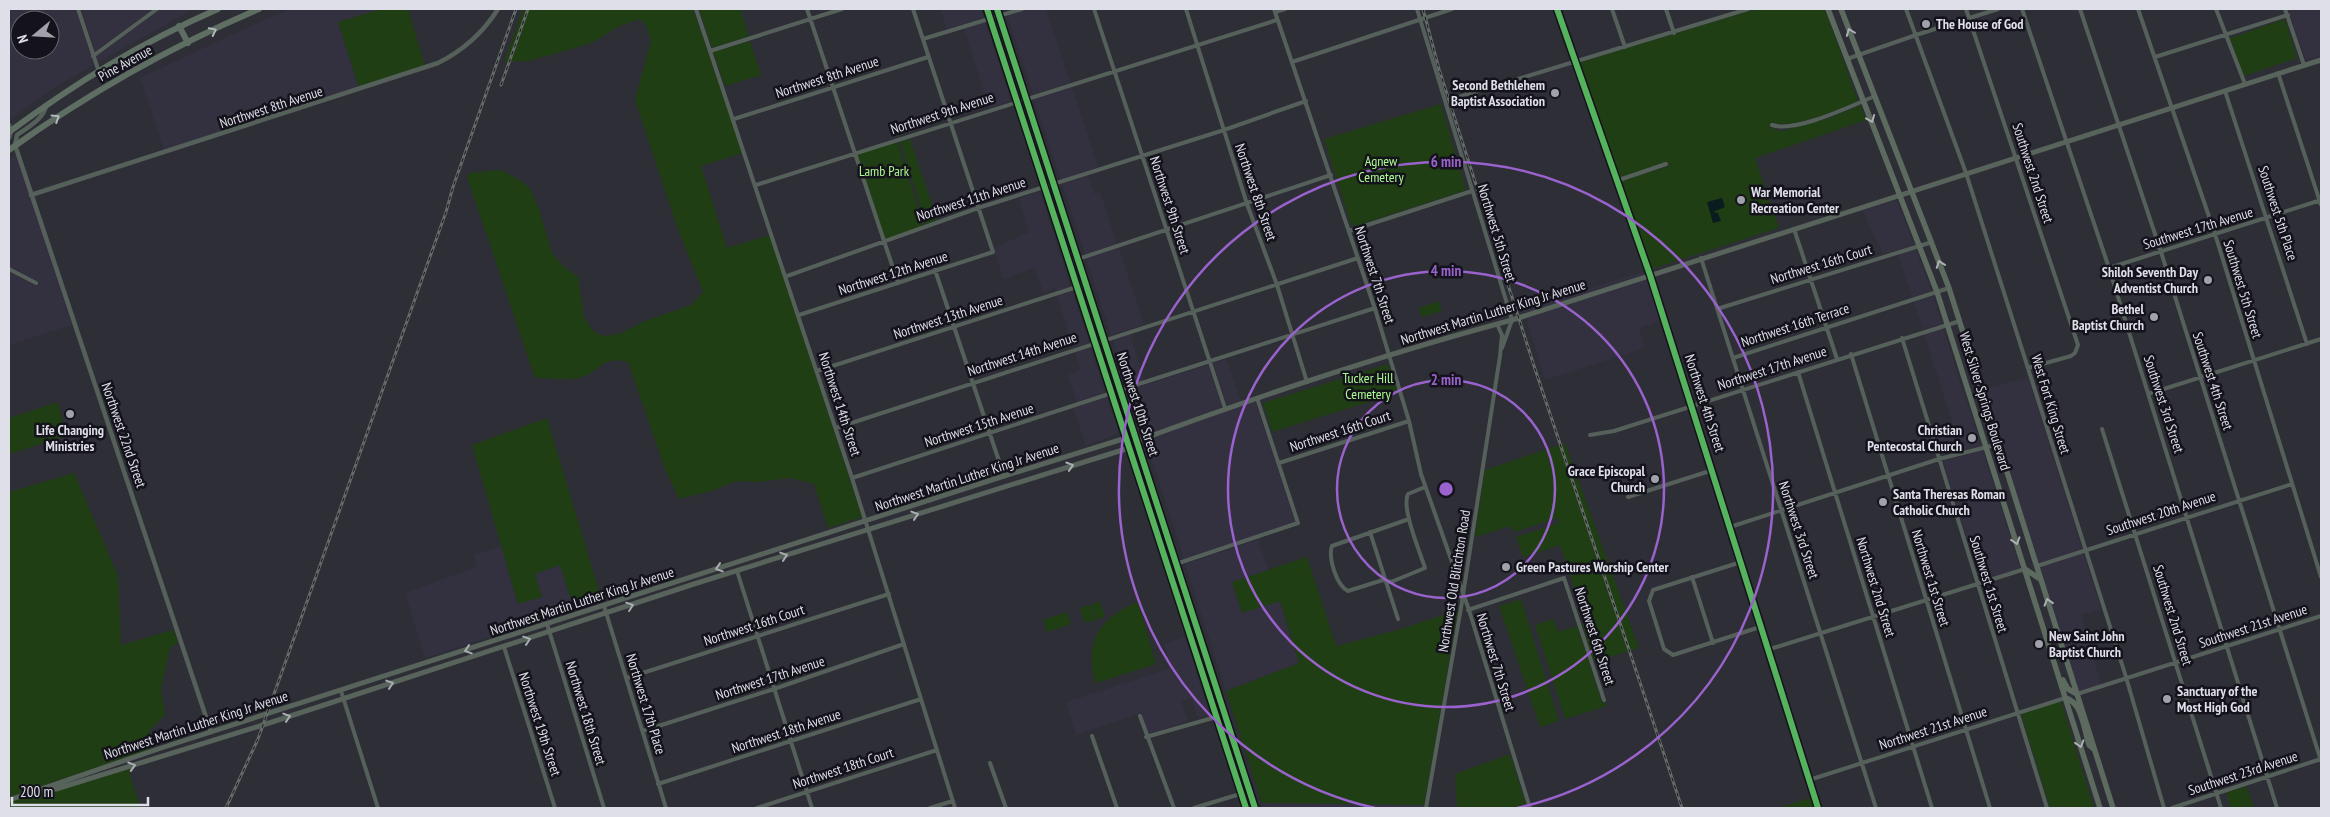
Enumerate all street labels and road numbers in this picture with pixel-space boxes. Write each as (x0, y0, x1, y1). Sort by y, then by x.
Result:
street label: Pine Avenue (95, 41, 155, 85)
street label: Northwest 8th Avenue (773, 52, 881, 102)
street label: Northwest 8th Avenue (217, 82, 325, 132)
street label: Northwest 9th Avenue (888, 88, 996, 138)
street label: Southwest 2nd Street (2008, 121, 2058, 225)
street label: Northwest 8th Street (1231, 141, 1281, 243)
street label: Northwest 9th Street (1146, 154, 1194, 256)
street label: Southwest 5th Place (2254, 163, 2302, 263)
street label: Northwest 11th Avenue (914, 173, 1028, 225)
street label: Northwest 5th Street (1474, 182, 1520, 284)
street label: Southwest 17th Avenue (2141, 203, 2255, 253)
street label: Northwest 7th Street (1351, 224, 1399, 326)
street label: Southwest 5th Street (2220, 238, 2267, 340)
street label: Northwest 16th Court (1768, 240, 1874, 288)
street label: Northwest 12th Avenue (836, 247, 950, 299)
street label: Northwest Martin Luther King Jr Avenue (1398, 275, 1588, 349)
street label: Northwest 13th Avenue (891, 291, 1005, 343)
street label: Northwest 16th Terrace (1739, 299, 1852, 351)
street label: Northwest 14th Avenue (965, 328, 1079, 380)
street label: West Silver Springs Boulevard (1955, 330, 2015, 472)
street label: Southwest 4th Street (2189, 330, 2237, 432)
street label: Northwest 17th Avenue (1715, 342, 1829, 394)
street label: Northwest 14th Street (815, 350, 865, 458)
street label: Northwest 10th Street (1113, 350, 1163, 458)
street label: Northwest 4th Street (1681, 352, 1729, 454)
street label: West Fort King Street (2027, 352, 2075, 456)
street label: Southwest 3rd Street (2140, 353, 2188, 455)
street label: Northwest 22nd Street (98, 380, 150, 490)
street label: Northwest 15th Avenue (922, 399, 1036, 451)
street label: Northwest 16th Court (1287, 406, 1393, 456)
street label: Northwest Martin Luther King Jr Avenue (873, 439, 1062, 515)
street label: Northwest 3rd Street (1775, 479, 1823, 581)
street label: Southwest 20th Avenue (2104, 487, 2218, 539)
street label: Northwest Old Blitchton Road (1434, 509, 1474, 653)
street label: Northwest 1st Street (1908, 528, 1954, 629)
street label: Southwest 1st Street (1966, 533, 2012, 635)
street label: Northwest 2nd Street (1852, 535, 1900, 639)
street label: Northwest Martin Luther King Jr Avenue (488, 563, 677, 639)
street label: Southwest 2nd Street (2149, 563, 2197, 668)
street label: Northwest 6th Street (1571, 585, 1619, 687)
street label: Northwest 16th Court (701, 600, 807, 650)
street label: Southwest 21st Avenue (2197, 600, 2310, 652)
street label: Northwest 7th Street (1473, 611, 1519, 713)
street label: Northwest 17th Place (622, 651, 670, 757)
street label: Northwest 17th Avenue (713, 652, 827, 704)
street label: Northwest 18th Street (562, 659, 610, 767)
street label: Northwest 19th Street (515, 670, 565, 778)
street label: Northwest Martin Luther King Jr Avenue (102, 687, 291, 763)
street label: Northwest 21st Avenue (1877, 702, 1989, 754)
street label: Northwest 18th Avenue (729, 705, 843, 757)
street label: Northwest 18th Court (790, 743, 896, 793)
street label: Southwest 23rd Avenue (2186, 747, 2300, 799)

